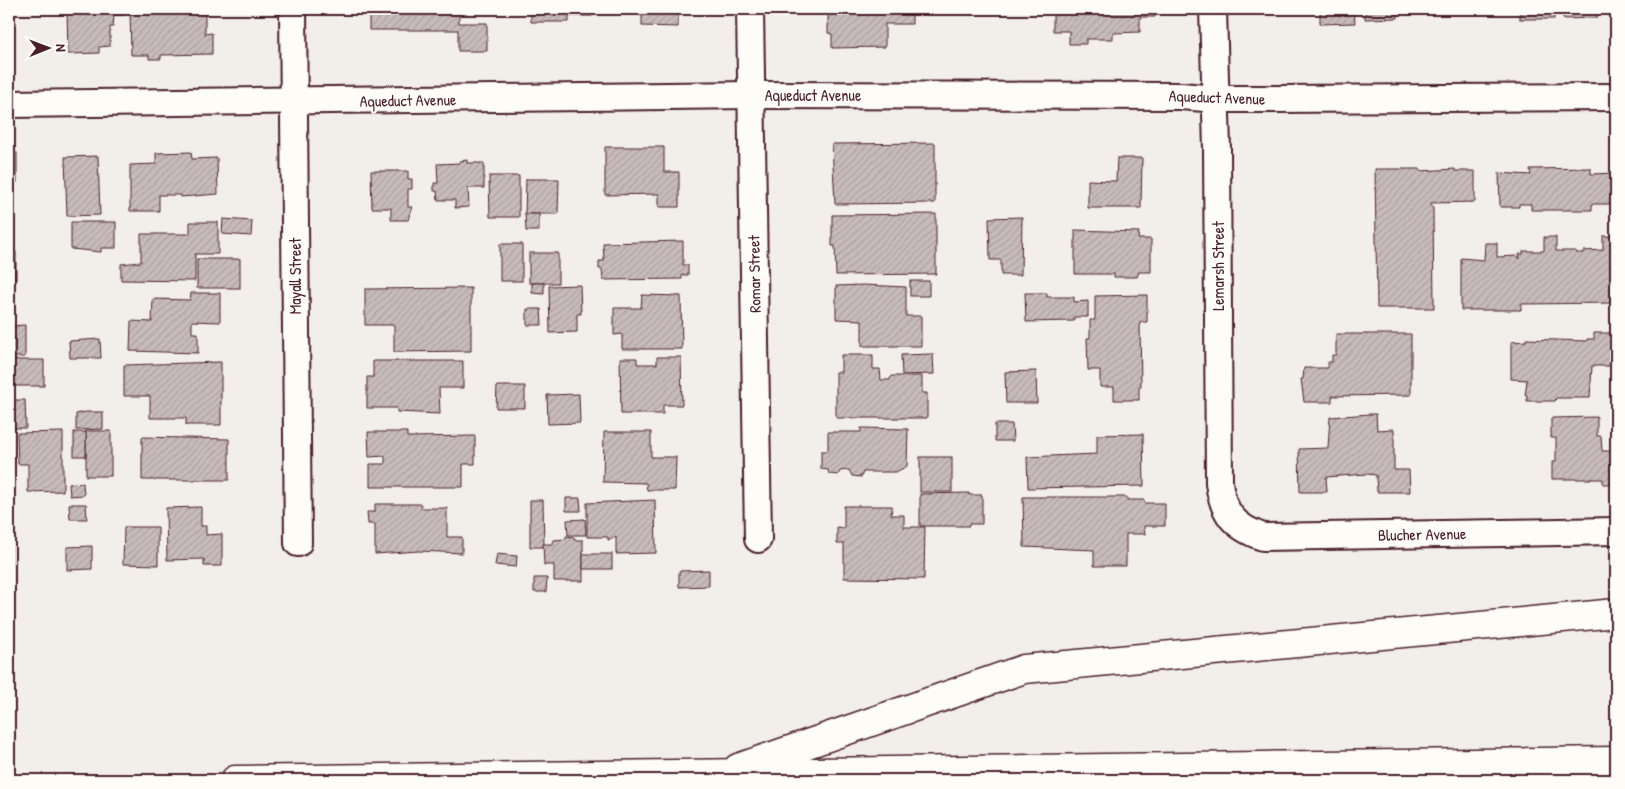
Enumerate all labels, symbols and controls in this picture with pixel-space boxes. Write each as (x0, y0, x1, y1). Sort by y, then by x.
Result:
north arrow (22, 22, 72, 72)
text: N (52, 44, 71, 52)
street label: Aqueduct Avenue (765, 84, 862, 106)
street label: Aqueduct Avenue (1168, 84, 1266, 110)
street label: Aqueduct Avenue (360, 88, 457, 112)
street label: Lemarsh Street (1207, 221, 1229, 311)
street label: Romar Street (742, 234, 766, 313)
street label: Mayall Street (284, 237, 306, 314)
street label: Blucher Avenue (1378, 522, 1467, 546)

